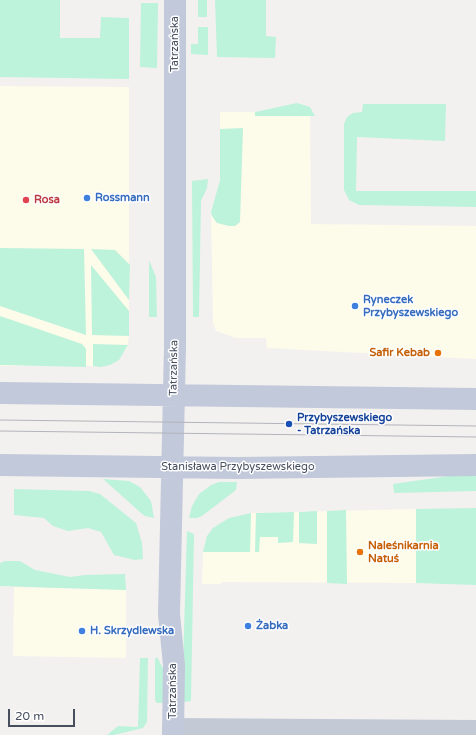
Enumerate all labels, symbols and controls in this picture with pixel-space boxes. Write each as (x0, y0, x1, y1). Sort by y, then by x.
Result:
street label: Tatrzańska (168, 16, 182, 72)
place label: Rossmann (95, 191, 150, 205)
place label: Rosa (34, 193, 60, 207)
marker: Rossmann (82, 193, 92, 203)
marker: Rosa (21, 195, 31, 205)
place label: Ryneczek Przybyszewskiego (363, 293, 458, 319)
marker: Ryneczek Przybyszewskiego (350, 301, 360, 311)
street label: Tatrzańska (167, 340, 181, 396)
place label: Safir Kebab (369, 346, 430, 360)
marker: Safir Kebab (433, 348, 443, 358)
place label: Przybyszewskiego - Tatrzańska (297, 411, 392, 437)
marker: Przybyszewskiego - Tatrzańska (284, 419, 294, 429)
street label: Stanisława Przybyszewskiego (161, 460, 315, 474)
place label: Naleśnikarnia Natuś (368, 539, 439, 565)
marker: Naleśnikarnia Natuś (355, 547, 365, 557)
place label: Żabka (256, 619, 288, 633)
marker: Żabka (243, 621, 253, 631)
place label: H. Skrzydlewska (90, 624, 174, 638)
marker: H. Skrzydlewska (77, 626, 87, 636)
street label: Tatrzańska (166, 663, 180, 719)
scale bar (10, 701, 77, 727)
text: 20 m (15, 709, 44, 723)

